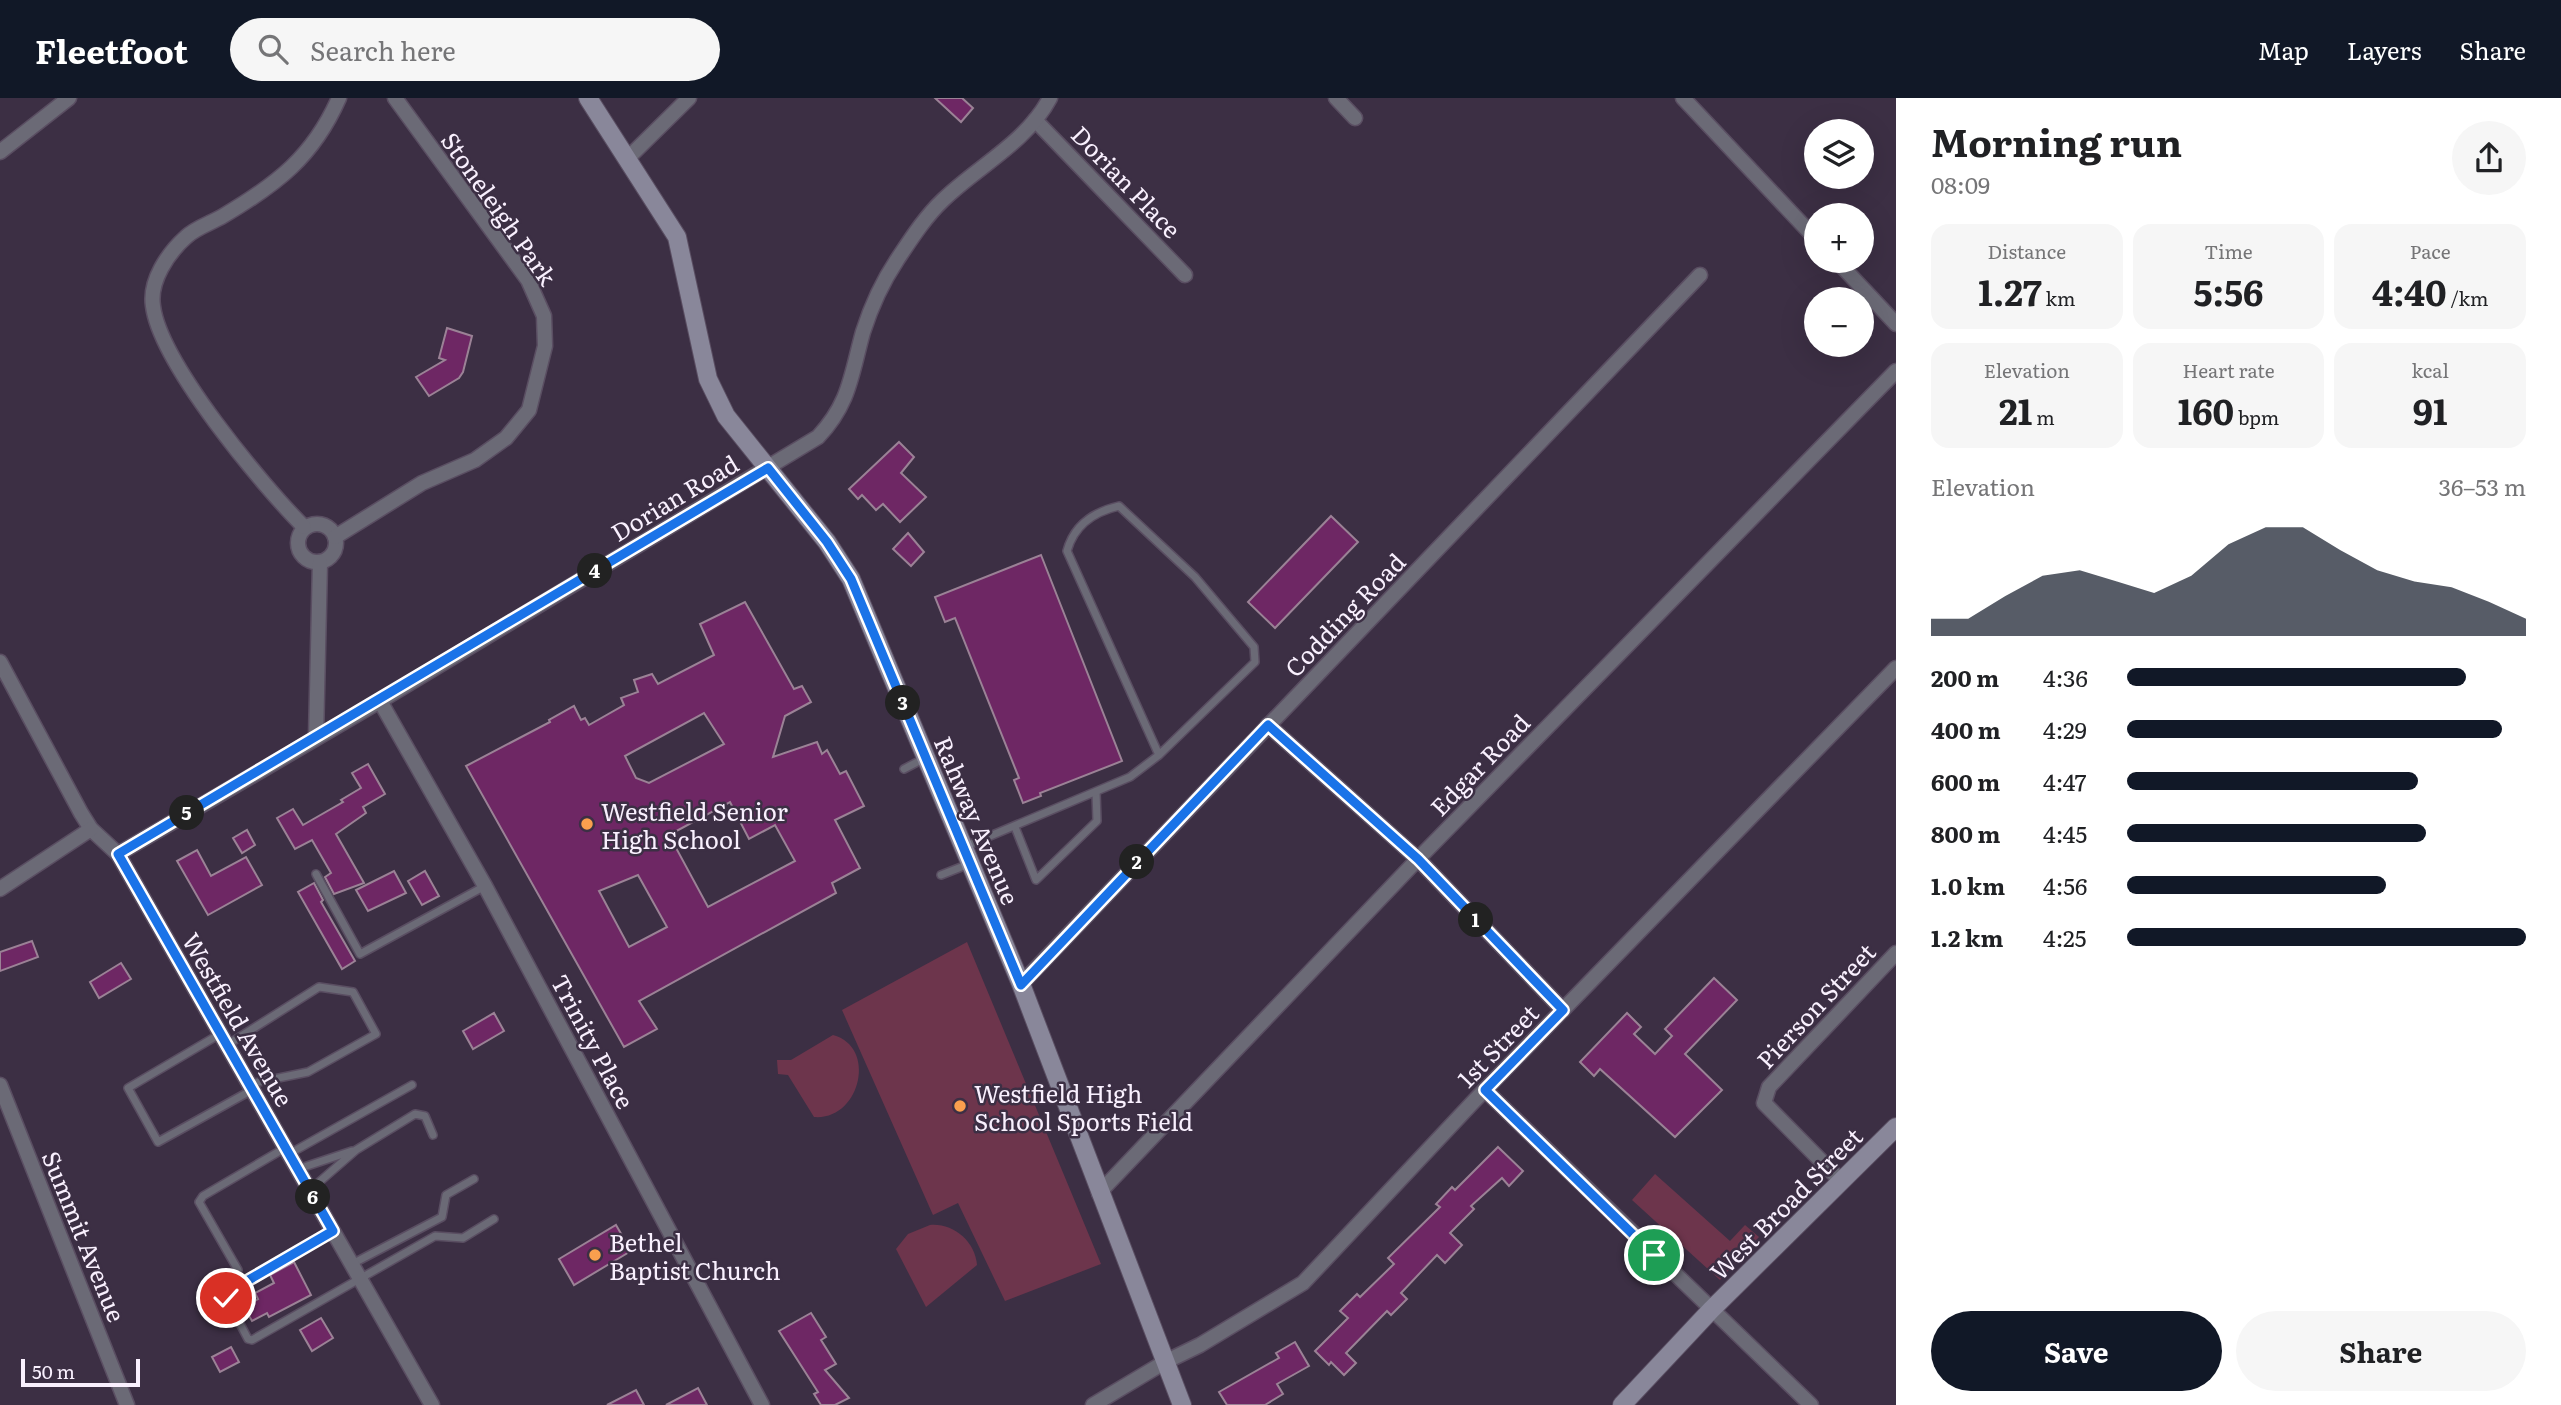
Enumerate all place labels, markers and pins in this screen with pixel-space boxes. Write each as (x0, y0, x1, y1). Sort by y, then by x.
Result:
pin: 4 (578, 554, 612, 588)
pin: 3 (886, 686, 920, 720)
place label: Westfield Senior High School (601, 793, 789, 856)
pin: 5 (170, 796, 204, 830)
marker: Westfield Senior High School (579, 816, 595, 832)
pin: 2 (1120, 844, 1154, 880)
pin: 1 (1458, 902, 1494, 938)
place label: Westfield High School Sports Field (974, 1075, 1193, 1138)
marker: Westfield High School Sports Field (952, 1098, 968, 1114)
pin: 6 (296, 1180, 330, 1214)
place label: Bethel Baptist Church (609, 1224, 781, 1287)
pin (1624, 1225, 1684, 1285)
marker: Bethel Baptist Church (587, 1247, 603, 1263)
pin (196, 1268, 256, 1328)

